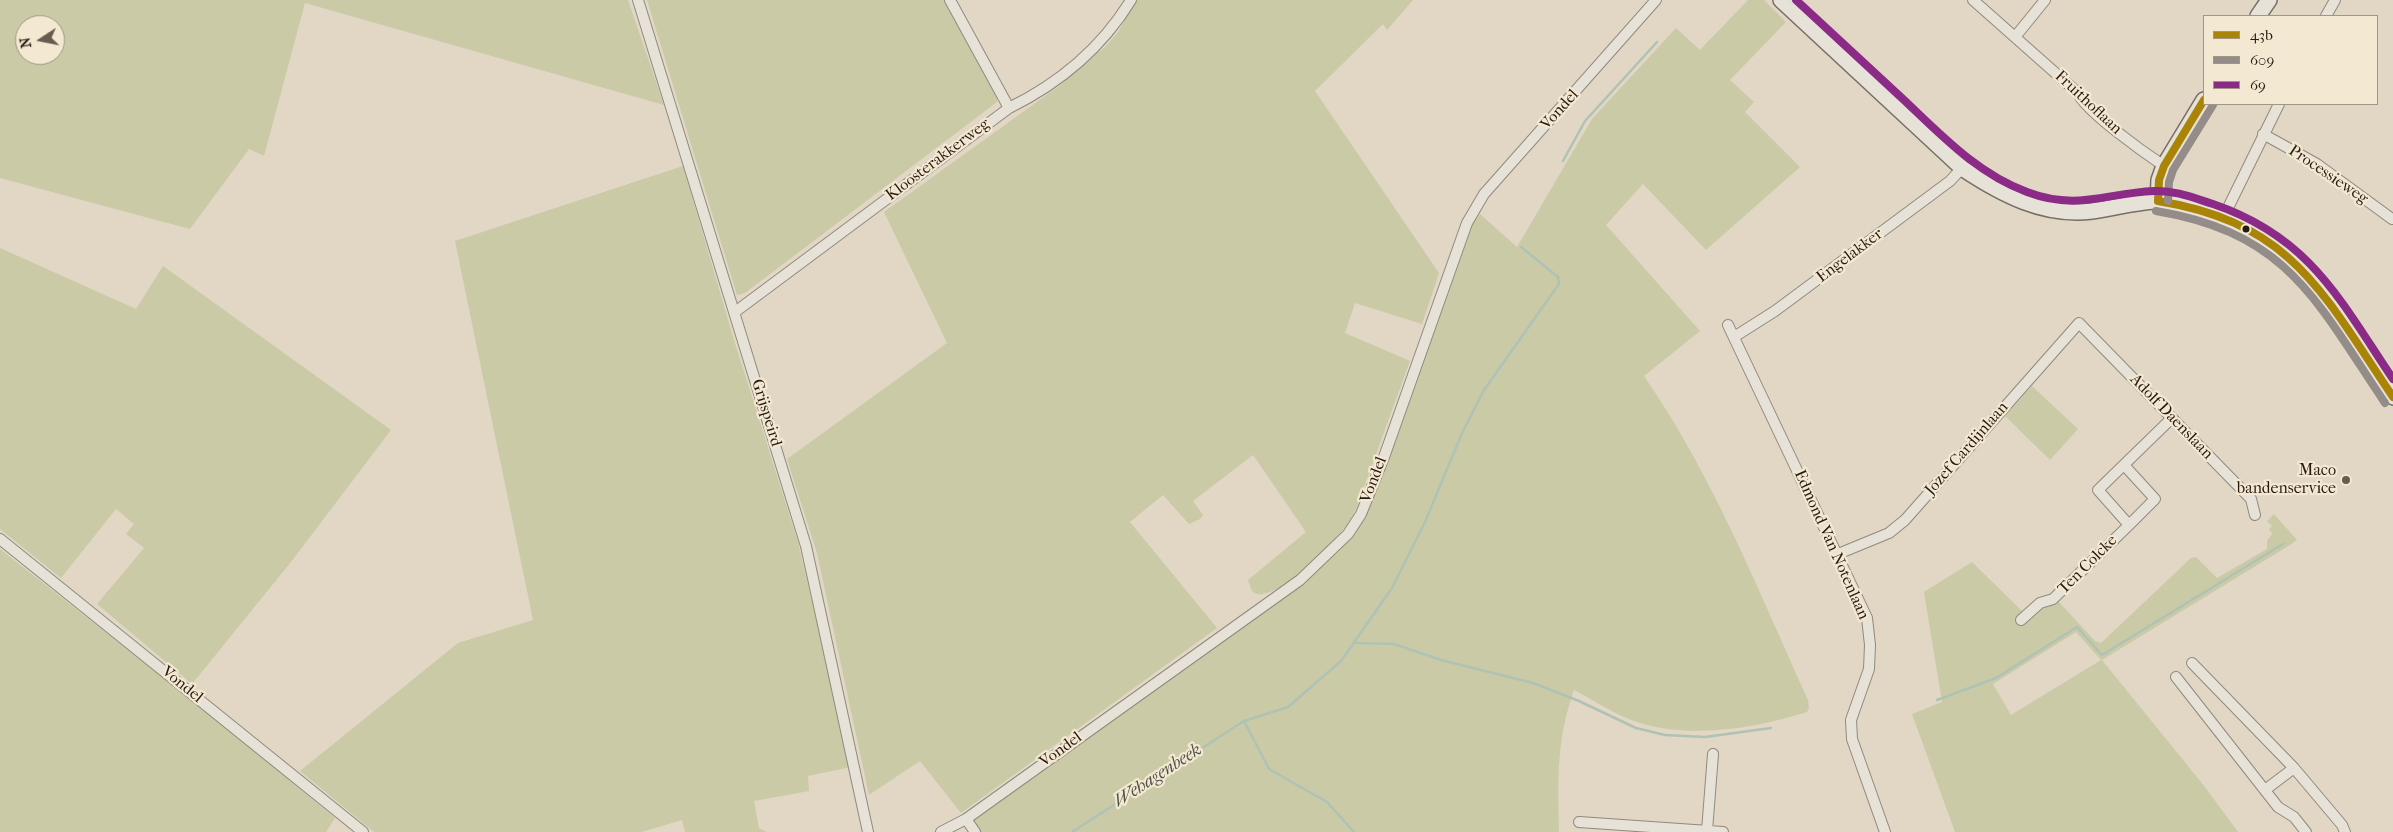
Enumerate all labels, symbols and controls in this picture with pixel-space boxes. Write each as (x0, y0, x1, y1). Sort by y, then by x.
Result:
north arrow (15, 15, 65, 65)
legend (2203, 15, 2378, 105)
text: 43b (2250, 26, 2273, 44)
text: N (16, 36, 35, 50)
text: 609 (2250, 51, 2274, 69)
street label: Fruithoflaan (2050, 67, 2126, 139)
text: 69 (2250, 76, 2266, 94)
street label: Vondel (1537, 86, 1583, 134)
street label: Kloosterakkerweg (882, 115, 994, 205)
street label: Processieweg (2285, 141, 2371, 209)
unlabelled marker (2241, 224, 2251, 234)
street label: Engelakker (1813, 225, 1887, 287)
street label: Adolf Daenslaan (2125, 370, 2217, 464)
street label: Grijspeird (747, 377, 785, 449)
street label: Jozef Cardijnlaan (1921, 398, 2013, 500)
street label: Vondel (1356, 454, 1392, 506)
place label: Maco bandenservice (2237, 461, 2336, 499)
street label: Edmond Van Notenlaan (1789, 467, 1873, 623)
marker: Maco bandenservice (2340, 474, 2352, 486)
street label: Ten Colcke (2054, 531, 2122, 599)
street label: Vondel (157, 663, 207, 707)
street label: Vondel (1036, 728, 1086, 772)
water label: Wehagenbeek (1110, 739, 1206, 813)

